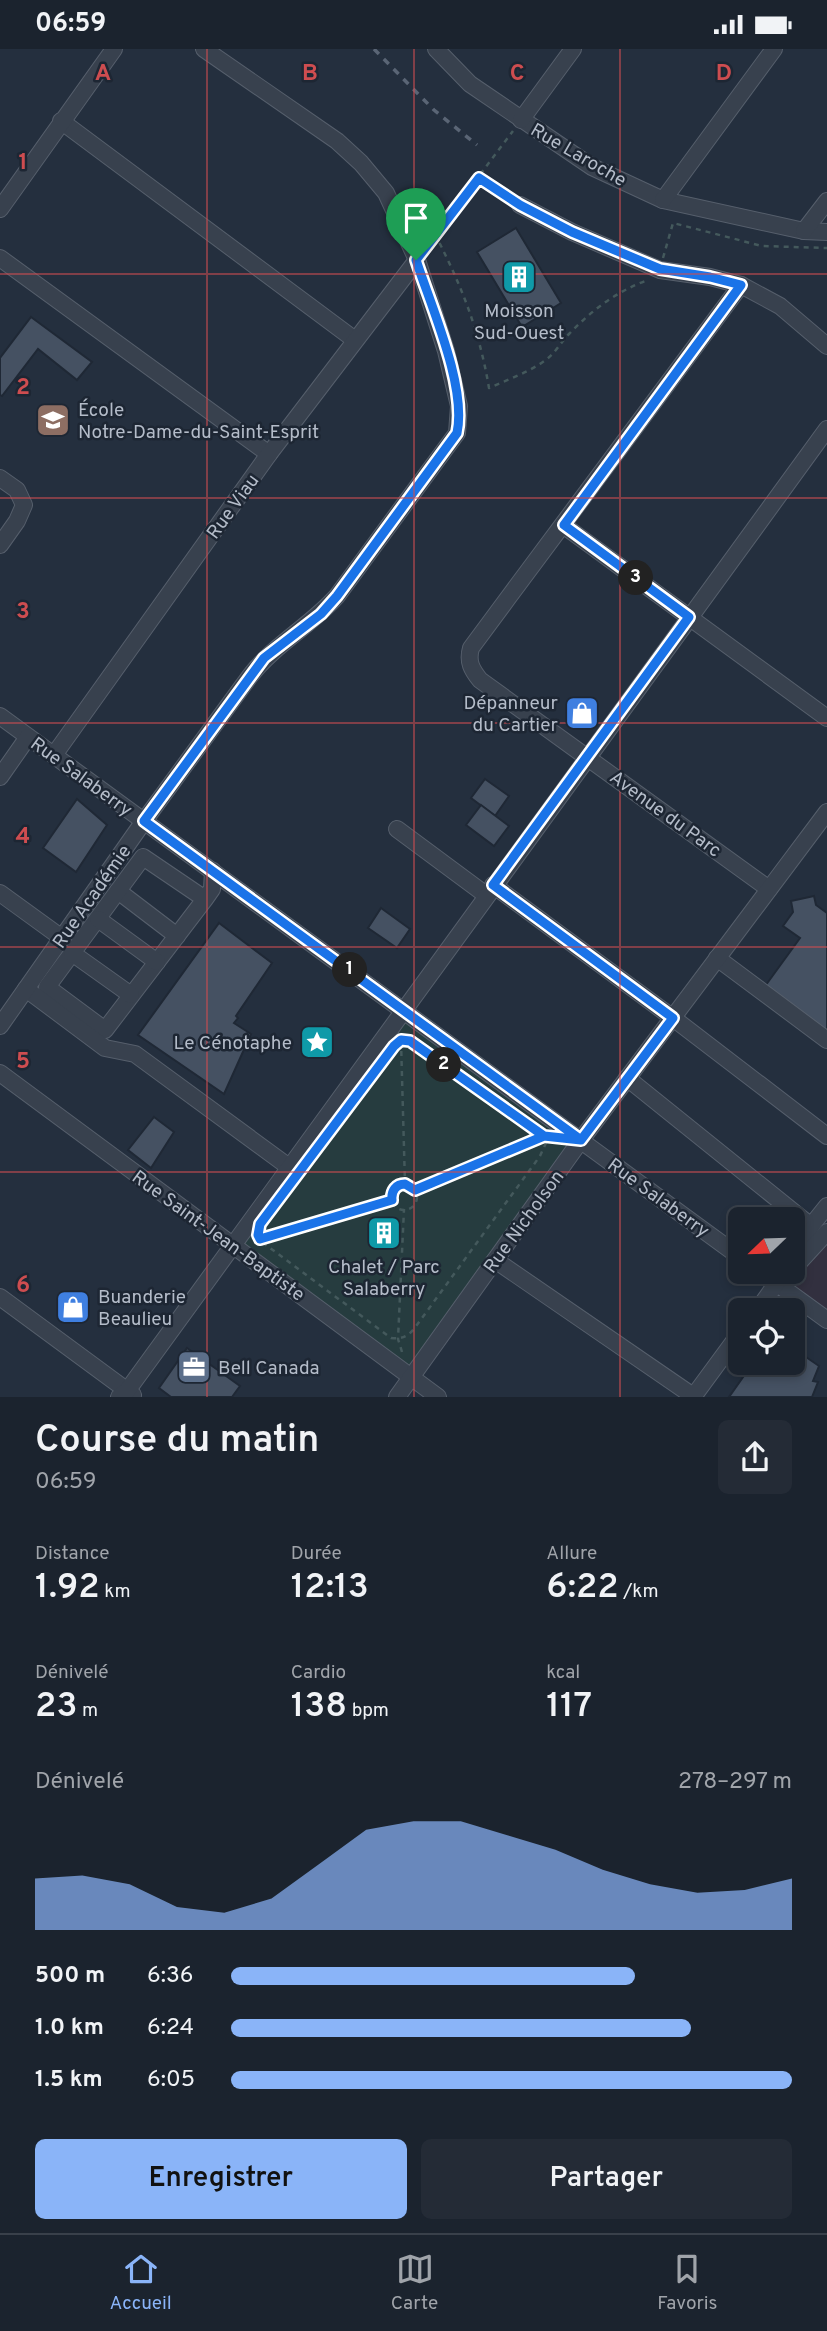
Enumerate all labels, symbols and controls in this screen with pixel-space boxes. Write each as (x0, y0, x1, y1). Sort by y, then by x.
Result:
text: 06:59 (35, 8, 106, 41)
text: A (95, 60, 111, 89)
text: B (302, 60, 318, 89)
text: C (510, 60, 524, 89)
text: D (716, 60, 732, 89)
street label: Rue Laroche (526, 119, 630, 193)
text: 1 (18, 149, 28, 178)
pin (386, 188, 446, 260)
icon: arrive (397, 199, 435, 237)
building icon: Moisson Sud-Ouest (500, 258, 538, 296)
place label: Moisson Sud-Ouest (474, 300, 564, 346)
text: 2 (16, 374, 30, 403)
place label: École Notre-Dame-du-Saint-Esprit (78, 398, 319, 445)
school or university icon: École Notre-Dame-du-Saint-Esprit (34, 401, 72, 439)
street label: Rue Viau (202, 470, 265, 544)
pin: 3 (618, 561, 654, 595)
text: 3 (630, 565, 641, 589)
text: 3 (16, 598, 30, 627)
place label: Dépanneur du Cartier (463, 692, 559, 738)
shop icon: Dépanneur du Cartier (563, 694, 601, 732)
street label: Rue Salaberry (25, 733, 137, 823)
street label: Avenue du Parc (604, 766, 725, 863)
text: 4 (16, 823, 30, 852)
street label: Rue Académie (48, 841, 137, 954)
pin: 1 (332, 953, 368, 988)
text: 1 (346, 957, 353, 981)
place icon: Le Cénotaphe (298, 1023, 336, 1061)
place label: Le Cénotaphe (174, 1032, 292, 1056)
pin: 2 (426, 1047, 462, 1083)
text: 5 (16, 1048, 30, 1077)
text: 2 (438, 1052, 449, 1076)
street label: Rue Salaberry (602, 1154, 714, 1244)
street label: Rue Saint-Jean-Baptiste (127, 1166, 309, 1307)
street label: Rue Nicholson (479, 1166, 570, 1279)
north arrow (728, 1207, 805, 1285)
map controls (728, 1207, 805, 1375)
building icon: Chalet / Parc Salaberry (365, 1214, 403, 1252)
place label: Chalet / Parc Salaberry (328, 1256, 440, 1302)
text: 6 (16, 1272, 30, 1301)
place label: Buanderie Beaulieu (98, 1286, 186, 1332)
shop icon: Buanderie Beaulieu (54, 1288, 92, 1326)
button: locate (728, 1298, 805, 1375)
office icon: Bell Canada (175, 1348, 213, 1386)
place label: Bell Canada (218, 1357, 320, 1381)
text: Course du matin (35, 1417, 319, 1466)
button: share (718, 1420, 792, 1494)
text: 06:59 (35, 1468, 96, 1497)
text: Distance (35, 1542, 110, 1566)
text: Durée (291, 1542, 342, 1566)
text: Allure (546, 1542, 597, 1566)
text: 1.92 (35, 1566, 100, 1610)
text: 12:13 (291, 1566, 369, 1610)
text: 6:22 (546, 1566, 619, 1610)
text: km (100, 1580, 131, 1604)
text: /km (619, 1580, 659, 1604)
text: Dénivelé (35, 1661, 109, 1685)
text: Cardio (291, 1661, 346, 1685)
text: kcal (546, 1661, 580, 1685)
text: 23 (35, 1685, 77, 1729)
text: 138 (291, 1685, 347, 1729)
text: 117 (546, 1685, 592, 1729)
text: m (77, 1699, 98, 1723)
text: bpm (347, 1699, 389, 1723)
text: Dénivelé (35, 1768, 124, 1797)
text: 278–297 m (678, 1768, 792, 1797)
text: 500 m (35, 1962, 105, 1991)
text: 6:36 (147, 1962, 193, 1991)
text: 1.0 km (35, 2014, 104, 2043)
text: 6:24 (147, 2014, 194, 2043)
text: 1.5 km (35, 2066, 103, 2095)
text: 6:05 (147, 2066, 195, 2095)
button: Enregistrer (35, 2139, 407, 2219)
button: Partager (421, 2139, 792, 2219)
tab: Accueil (109, 2250, 172, 2316)
tab: Carte (391, 2250, 438, 2316)
tab: Favoris (657, 2250, 718, 2316)

